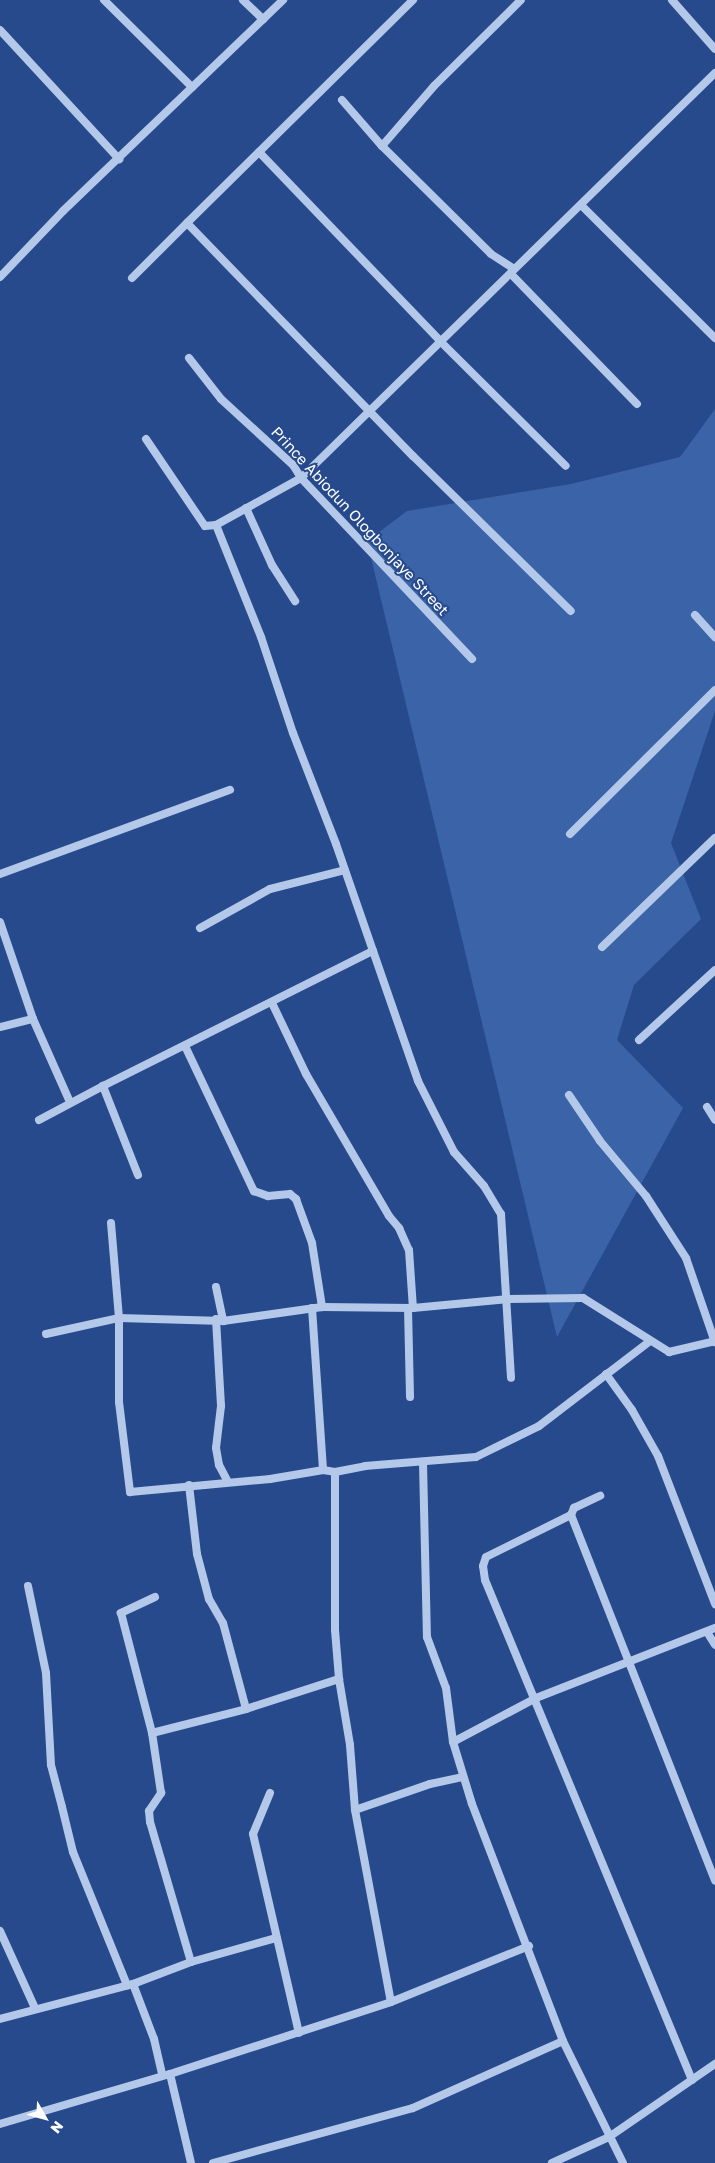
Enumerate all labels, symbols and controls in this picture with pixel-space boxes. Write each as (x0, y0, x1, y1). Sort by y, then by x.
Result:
street label: Prince Abiodun Ologbonjaye Street (268, 423, 452, 619)
north arrow (20, 2093, 70, 2143)
text: N (47, 2118, 67, 2137)

